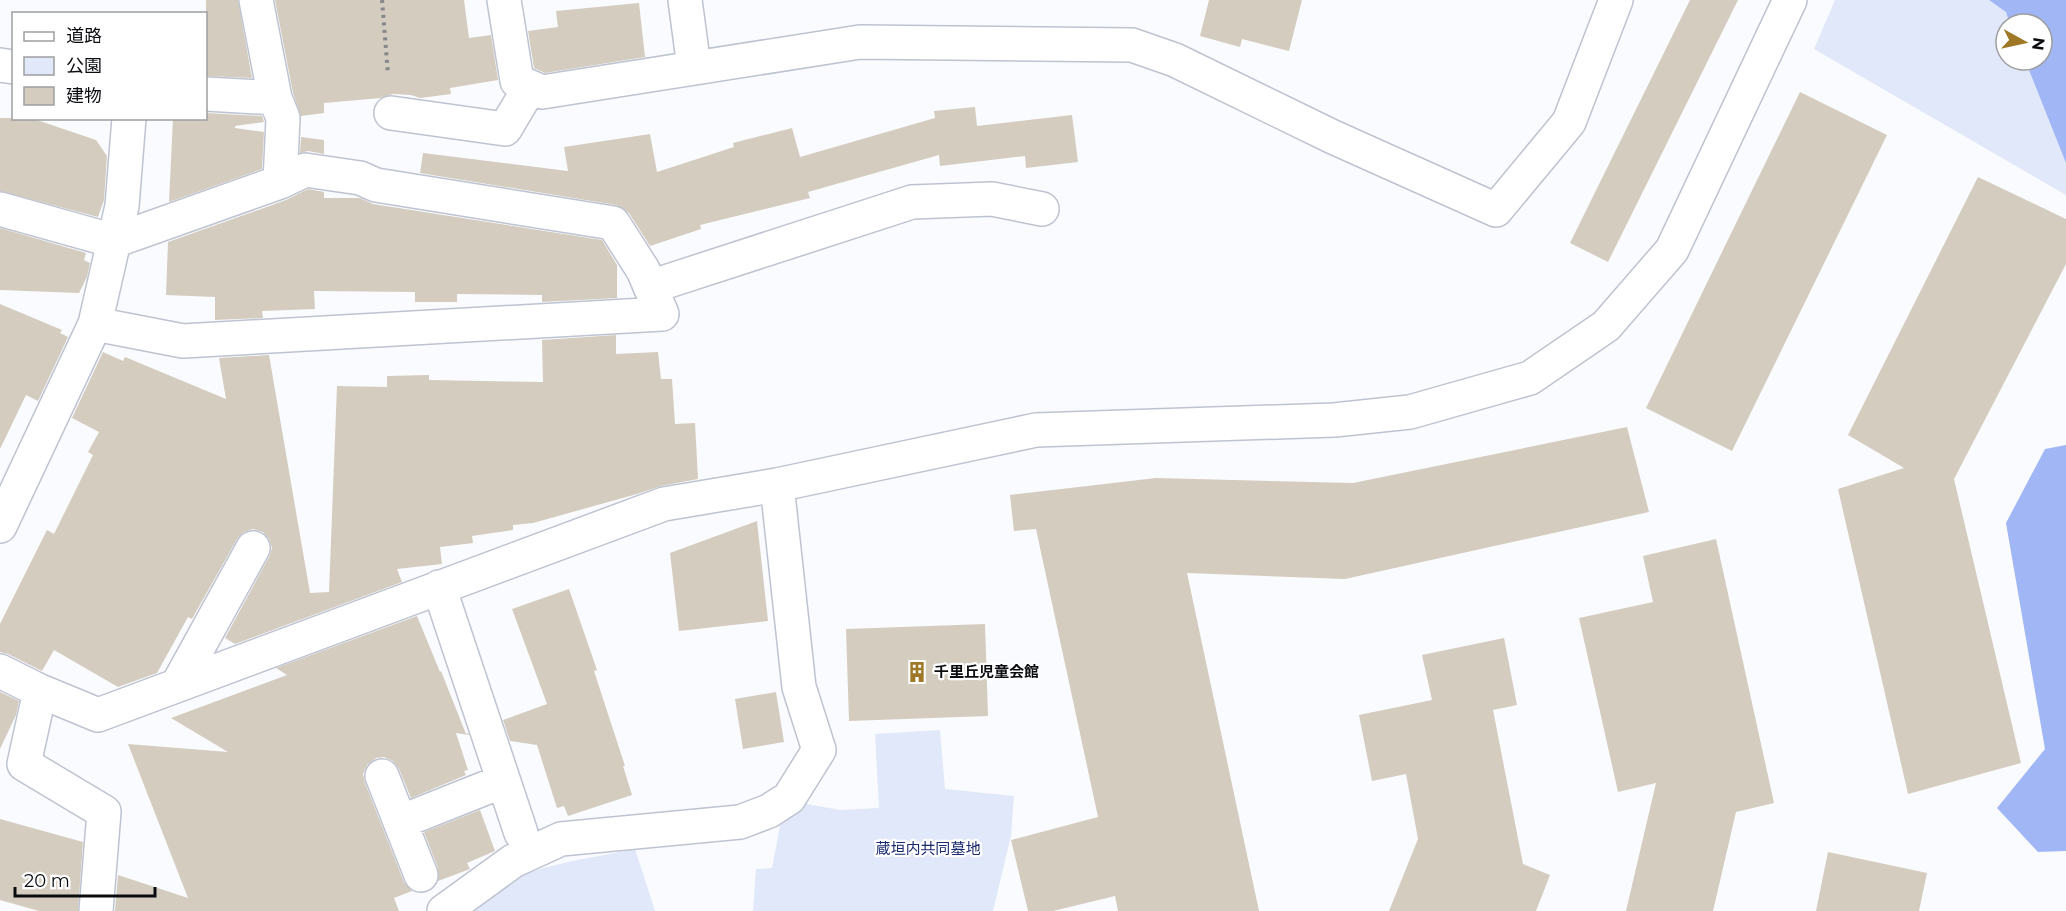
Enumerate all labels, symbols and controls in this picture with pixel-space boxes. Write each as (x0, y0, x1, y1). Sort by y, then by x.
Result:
legend (12, 12, 207, 120)
north arrow (1994, 12, 2054, 72)
text: 道路 (66, 25, 102, 47)
text: N (2028, 36, 2049, 52)
text: 公園 (66, 55, 102, 77)
text: 建物 (66, 85, 102, 107)
building icon: 千里丘児童会館 (905, 660, 929, 684)
place label: 千里丘児童会館 (934, 662, 1039, 681)
park label: 蔵垣内共同墓地 (875, 839, 981, 858)
scale bar (15, 860, 154, 898)
text: 20 m (24, 870, 70, 892)

